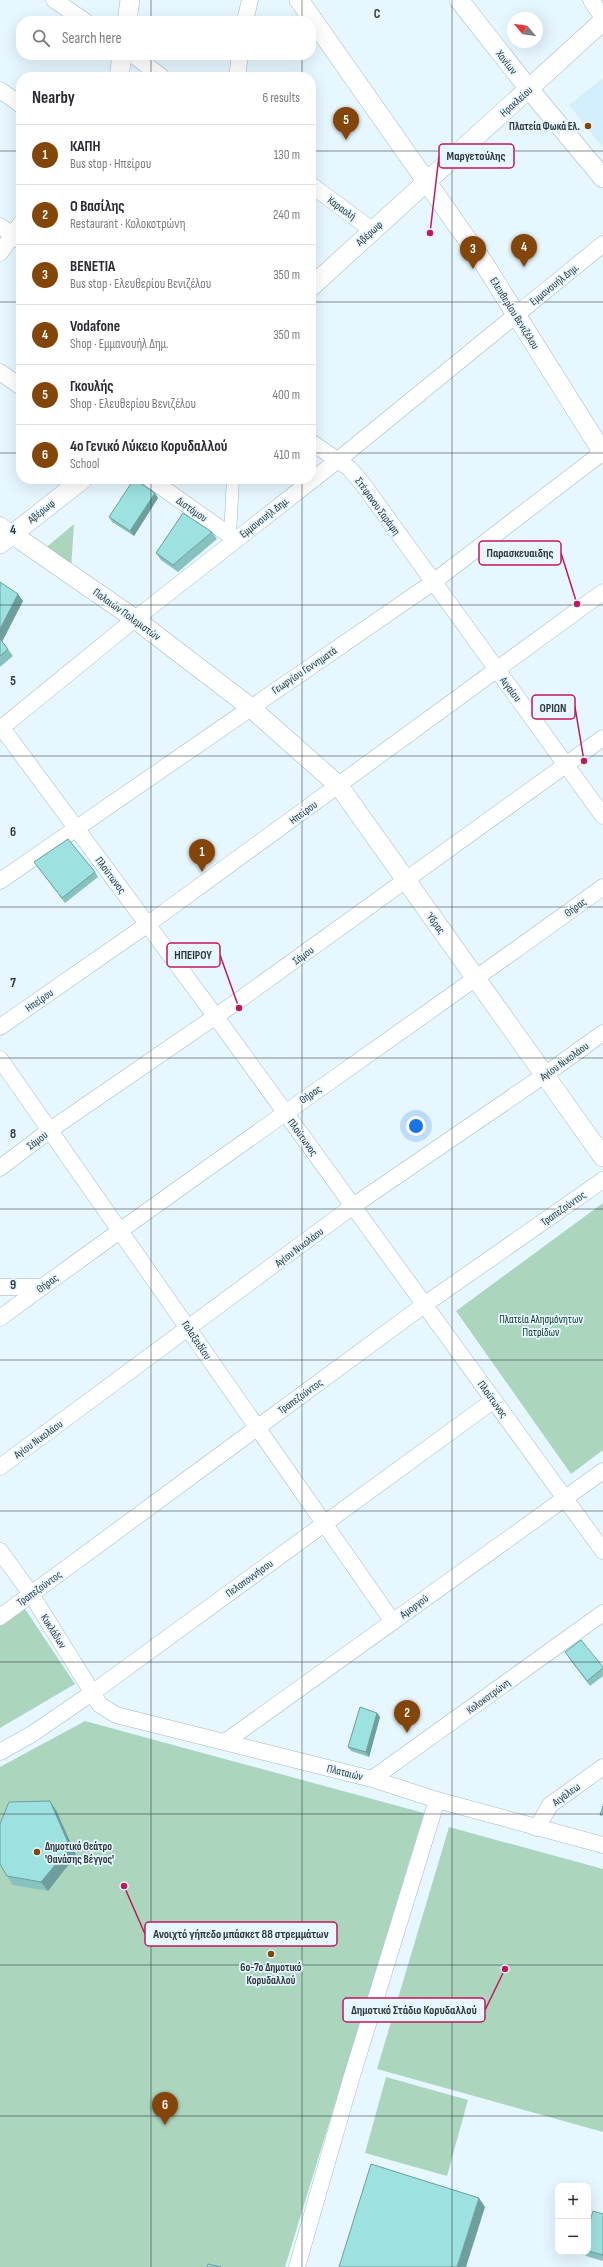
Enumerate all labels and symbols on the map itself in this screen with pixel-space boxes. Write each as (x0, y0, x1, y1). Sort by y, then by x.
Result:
text: C (374, 6, 381, 22)
north arrow (507, 12, 543, 48)
street label: Χανίων (493, 47, 520, 77)
street label: Ηρακλείου (497, 83, 536, 119)
pin: 5 (333, 107, 359, 140)
place label: Πλατεία Φωκά Ελ. (509, 120, 580, 133)
marker: Πλατεία Φωκά Ελ. (583, 121, 593, 131)
callout: Μαργετούλης (439, 144, 514, 168)
text: Μαργετούλης (447, 149, 505, 164)
street label: Καραολή (325, 194, 359, 223)
street label: Αβέρωφ (353, 218, 385, 249)
pin: 4 (511, 234, 537, 267)
pin: 3 (460, 236, 486, 269)
street label: Εμμανουήλ Δημ. (527, 261, 581, 308)
street label: Ελευθερίου Βενιζέλου (487, 275, 542, 352)
street label: Στέφανου Σαράφη (352, 475, 403, 538)
street label: Διστόμου (174, 494, 210, 525)
street label: Εμμανουήλ Δημ. (237, 494, 292, 541)
street label: Αβέρωφ (24, 497, 58, 527)
text: 4 (10, 522, 16, 538)
callout: Παρασκευαιδης (479, 541, 561, 565)
text: Παρασκευαιδης (487, 546, 553, 561)
street label: Παλαιών Πολεμιστών (90, 586, 164, 644)
street label: Γεωργίου Γεννηματά (269, 644, 339, 697)
text: 5 (10, 673, 16, 689)
street label: Αιγαίου (496, 673, 524, 705)
callout: ΟΡΙΩΝ (532, 695, 575, 719)
text: ΟΡΙΩΝ (540, 701, 566, 716)
street label: Ηπείρου (287, 798, 320, 827)
text: 6 (10, 824, 16, 840)
pin: 1 (189, 839, 215, 872)
street label: Πλούτωνος (93, 854, 129, 896)
street label: Θήρας (562, 895, 589, 920)
street label: Ύδρας (423, 909, 448, 937)
callout: ΗΠΕΙΡΟΥ (167, 943, 220, 967)
street label: Σάμου (290, 943, 317, 967)
text: ΗΠΕΙΡΟΥ (174, 948, 212, 963)
text: 7 (10, 975, 16, 991)
street label: Ηπείρου (23, 986, 56, 1015)
street label: Αγίου Νικολάου (536, 1039, 592, 1084)
street label: Θήρας (297, 1082, 324, 1107)
street label: Πλούτωνος (285, 1116, 320, 1158)
your location (406, 1116, 426, 1136)
text: 8 (10, 1126, 16, 1142)
street label: Σάμου (24, 1128, 51, 1152)
street label: Τραπεζούντος (538, 1188, 588, 1229)
street label: Αγίου Νικολάου (272, 1225, 326, 1270)
street label: Θήρας (34, 1271, 61, 1296)
text: 9 (10, 1277, 16, 1293)
park label: Πλατεία Αλησμόνητων Πατρίδων (499, 1313, 584, 1339)
street label: Γαλαξειδίου (179, 1318, 214, 1362)
street label: Τραπεζούντος (275, 1376, 325, 1417)
street label: Πλούτωνος (475, 1378, 510, 1420)
street label: Αγίου Νικολάου (10, 1417, 66, 1462)
street label: Πελοποννήσου (223, 1557, 276, 1600)
street label: Τραπεζούντος (14, 1568, 64, 1609)
street label: Αμοργού (397, 1591, 431, 1622)
street label: Κυκλάδων (38, 1612, 69, 1651)
street label: Κολοκοτρώνη (464, 1676, 513, 1717)
pin: 2 (394, 1700, 420, 1733)
street label: Πλαταιών (326, 1762, 365, 1783)
street label: Αιγάλεω (549, 1780, 583, 1809)
place label: Δημοτικό Θεάτρο 'Θανάσης Βέγγος' (45, 1840, 114, 1866)
marker: Δημοτικό Θεάτρο 'Θανάσης Βέγγος' (32, 1847, 42, 1857)
callout: Ανοιχτό γήπεδο μπάσκετ 88 στρεμμάτων (145, 1922, 337, 1946)
text: Ανοιχτό γήπεδο μπάσκετ 88 στρεμμάτων (152, 1927, 329, 1942)
marker: 6ο-7ο Δημοτικό Κορυδαλλού (266, 1949, 276, 1959)
place label: 6ο-7ο Δημοτικό Κορυδαλλού (240, 1961, 302, 1987)
callout: Δημοτικό Στάδιο Κορυδαλλού (343, 1998, 485, 2022)
text: Δημοτικό Στάδιο Κορυδαλλού (351, 2003, 477, 2018)
pin: 6 (152, 2092, 178, 2125)

